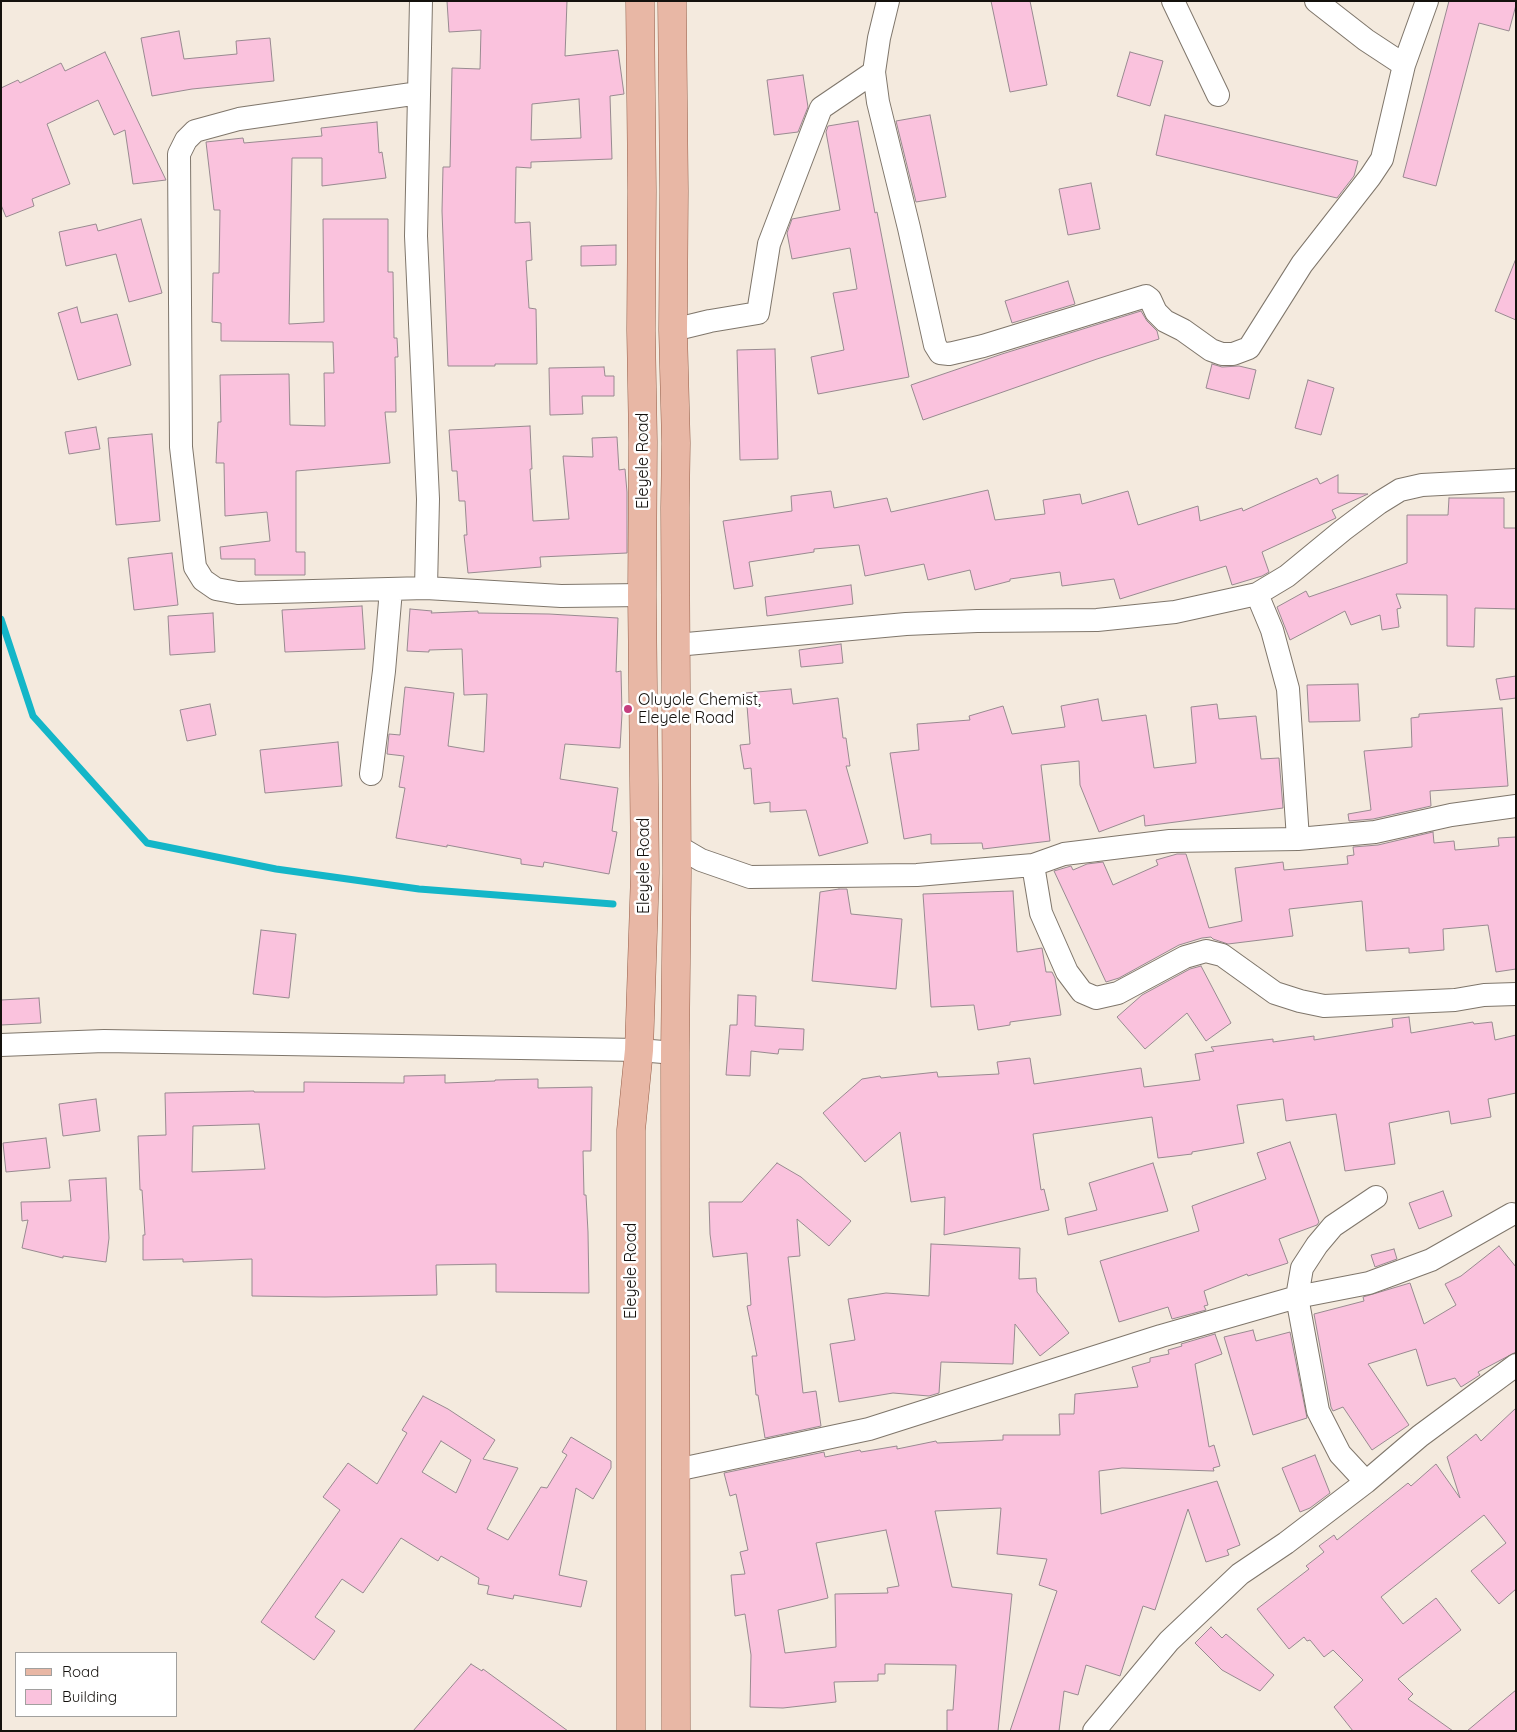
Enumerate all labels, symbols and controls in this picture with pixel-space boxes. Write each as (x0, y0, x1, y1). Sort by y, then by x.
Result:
street label: Eleyele Road (633, 413, 653, 509)
place label: Oluyole Chemist, Eleyele Road (638, 690, 761, 728)
marker: Oluyole Chemist, Eleyele Road (622, 703, 634, 715)
street label: Eleyele Road (634, 818, 654, 914)
street label: Eleyele Road (621, 1223, 641, 1319)
legend (15, 1652, 178, 1717)
text: Road (62, 1662, 99, 1681)
text: Building (62, 1687, 117, 1706)

